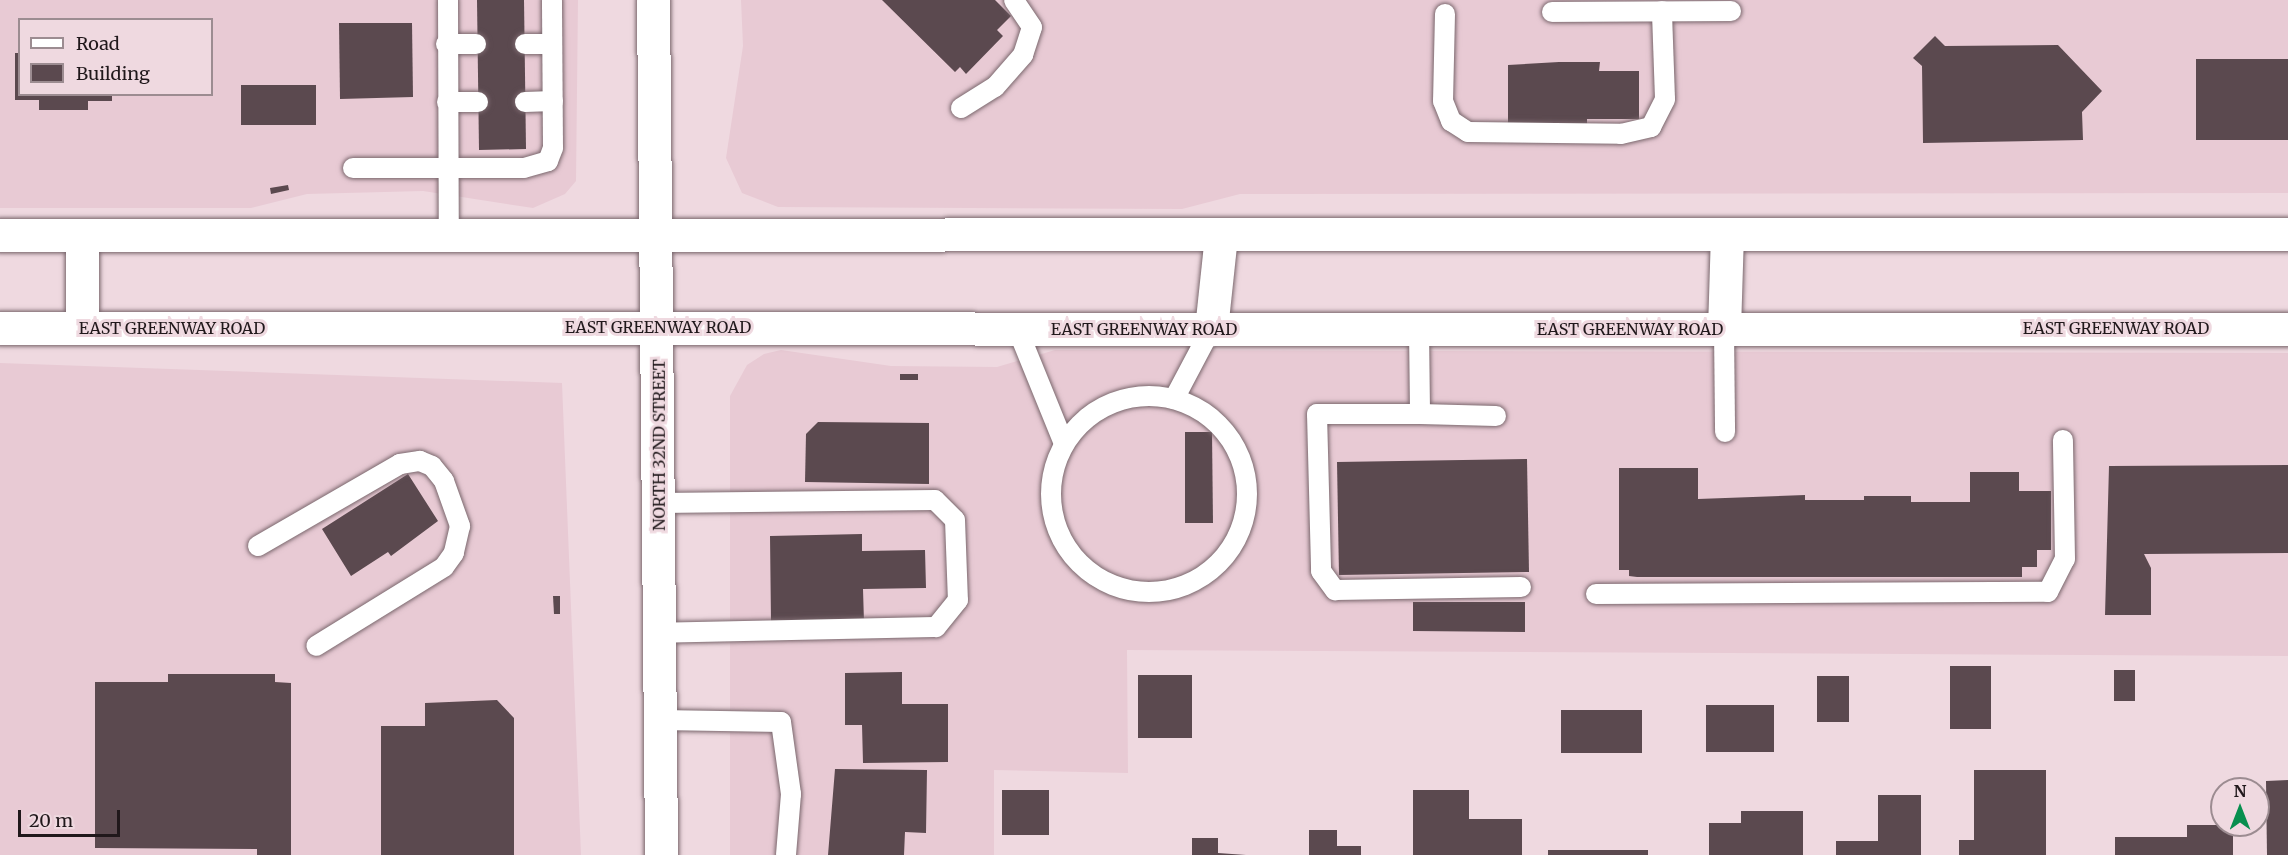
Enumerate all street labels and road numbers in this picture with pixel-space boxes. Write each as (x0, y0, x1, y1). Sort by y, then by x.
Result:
street label: EAST GREENWAY ROAD (565, 317, 751, 337)
street label: EAST GREENWAY ROAD (79, 318, 265, 338)
street label: EAST GREENWAY ROAD (2023, 318, 2209, 338)
street label: EAST GREENWAY ROAD (1051, 319, 1237, 339)
street label: EAST GREENWAY ROAD (1537, 319, 1723, 339)
street label: NORTH 32ND STREET (649, 359, 669, 531)

